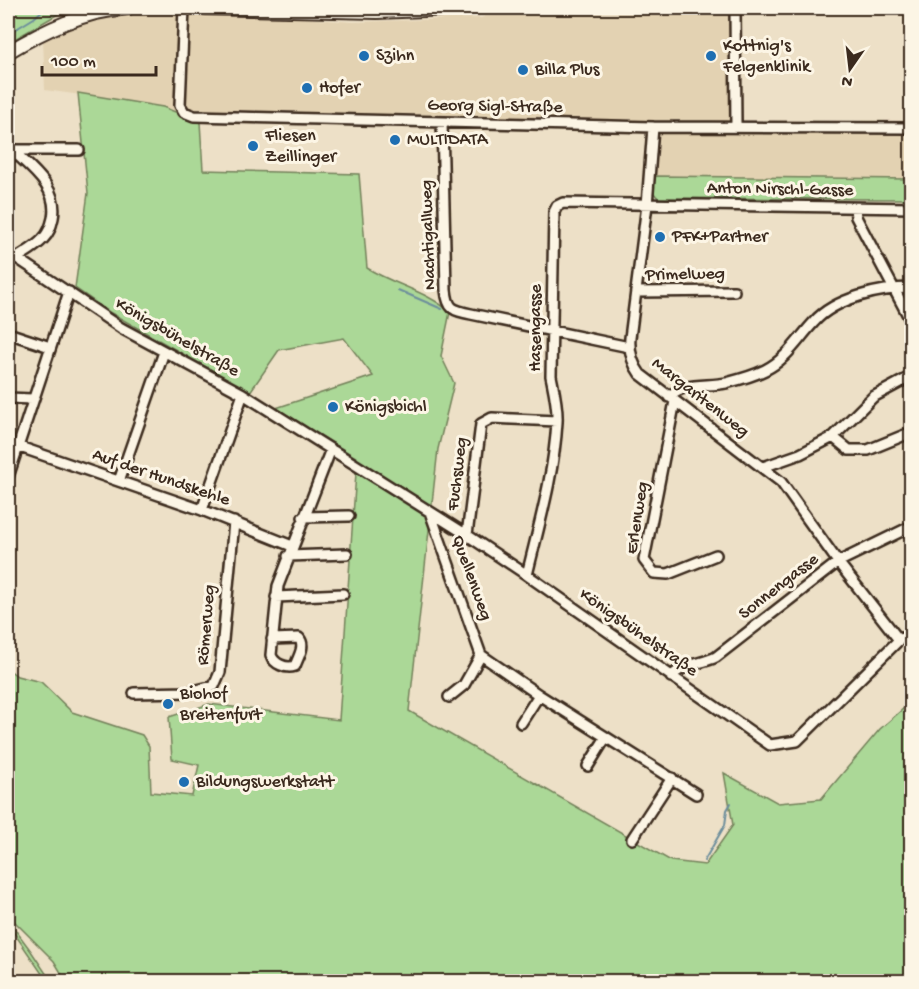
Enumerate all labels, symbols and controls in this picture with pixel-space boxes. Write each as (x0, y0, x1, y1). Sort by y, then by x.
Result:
place label: Kottnig's Felgenklinik (722, 36, 812, 78)
scale bar (42, 39, 156, 77)
north arrow (820, 39, 880, 99)
place label: Szihn (376, 46, 415, 67)
marker: Szihn (357, 49, 371, 63)
marker: Kottnig's Felgenklinik (704, 49, 718, 63)
text: 100 m (50, 52, 96, 73)
place label: Billa Plus (534, 60, 601, 81)
marker: Billa Plus (516, 63, 530, 77)
text: N (839, 70, 855, 91)
place label: Hofer (319, 78, 361, 99)
marker: Hofer (300, 81, 314, 95)
street label: Georg Sigl-Straße (427, 95, 564, 119)
place label: Fliesen Zeillinger (264, 126, 338, 168)
place label: MULTIDATA (407, 130, 489, 151)
marker: MULTIDATA (388, 133, 402, 147)
marker: Fliesen Zeillinger (246, 139, 260, 153)
street label: Anton Nirschl-Gasse (707, 178, 854, 202)
street label: Nachtigallweg (417, 179, 441, 291)
place label: PFK+Partner (671, 227, 769, 248)
marker: PFK+Partner (653, 230, 667, 244)
street label: Primelweg (644, 264, 725, 286)
street label: Hasengasse (526, 284, 547, 372)
street label: Königsbühelstraße (111, 294, 243, 382)
street label: Margaritenweg (647, 353, 753, 443)
place label: Königsbichl (345, 397, 427, 418)
marker: Königsbichl (326, 400, 340, 414)
street label: Fuchsweg (443, 436, 473, 513)
street label: Auf der Hundskehle (90, 445, 233, 512)
street label: Erlenweg (622, 480, 654, 556)
street label: Quellenweg (446, 533, 496, 623)
street label: Sonnengasse (735, 549, 824, 625)
street label: Römerweg (193, 584, 221, 666)
street label: Königsbühelstraße (575, 584, 702, 682)
place label: Biohof Breitenfurt (179, 684, 263, 726)
marker: Biohof Breitenfurt (161, 697, 175, 711)
place label: Bildungswerkstatt (195, 772, 335, 793)
marker: Bildungswerkstatt (177, 775, 191, 789)

